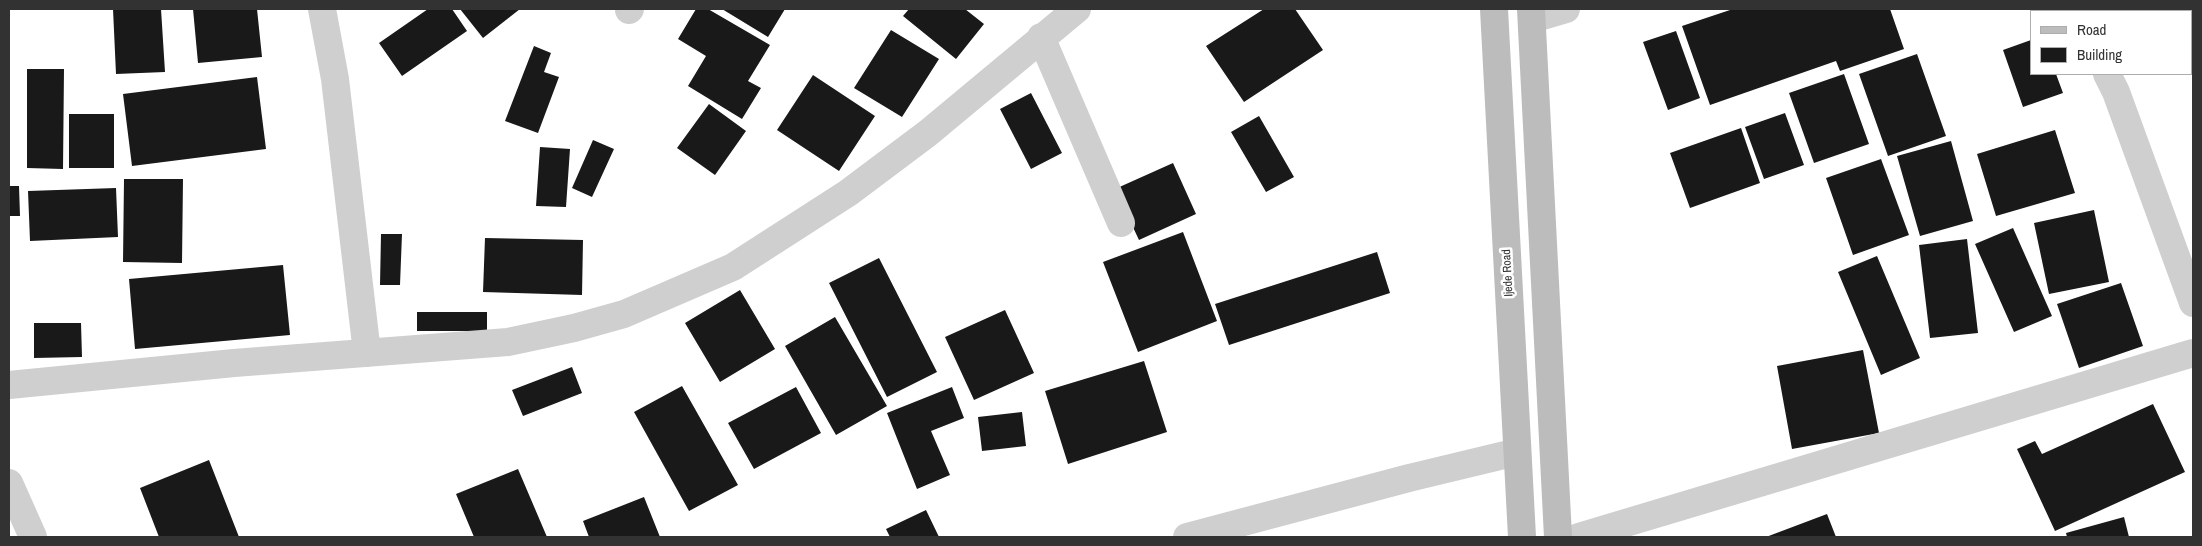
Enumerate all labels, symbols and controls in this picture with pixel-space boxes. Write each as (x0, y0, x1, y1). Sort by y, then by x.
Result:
legend (2030, 10, 2192, 75)
text: Road (2077, 19, 2106, 40)
text: Building (2077, 44, 2122, 65)
street label: Ijede Road (1500, 249, 1516, 297)

